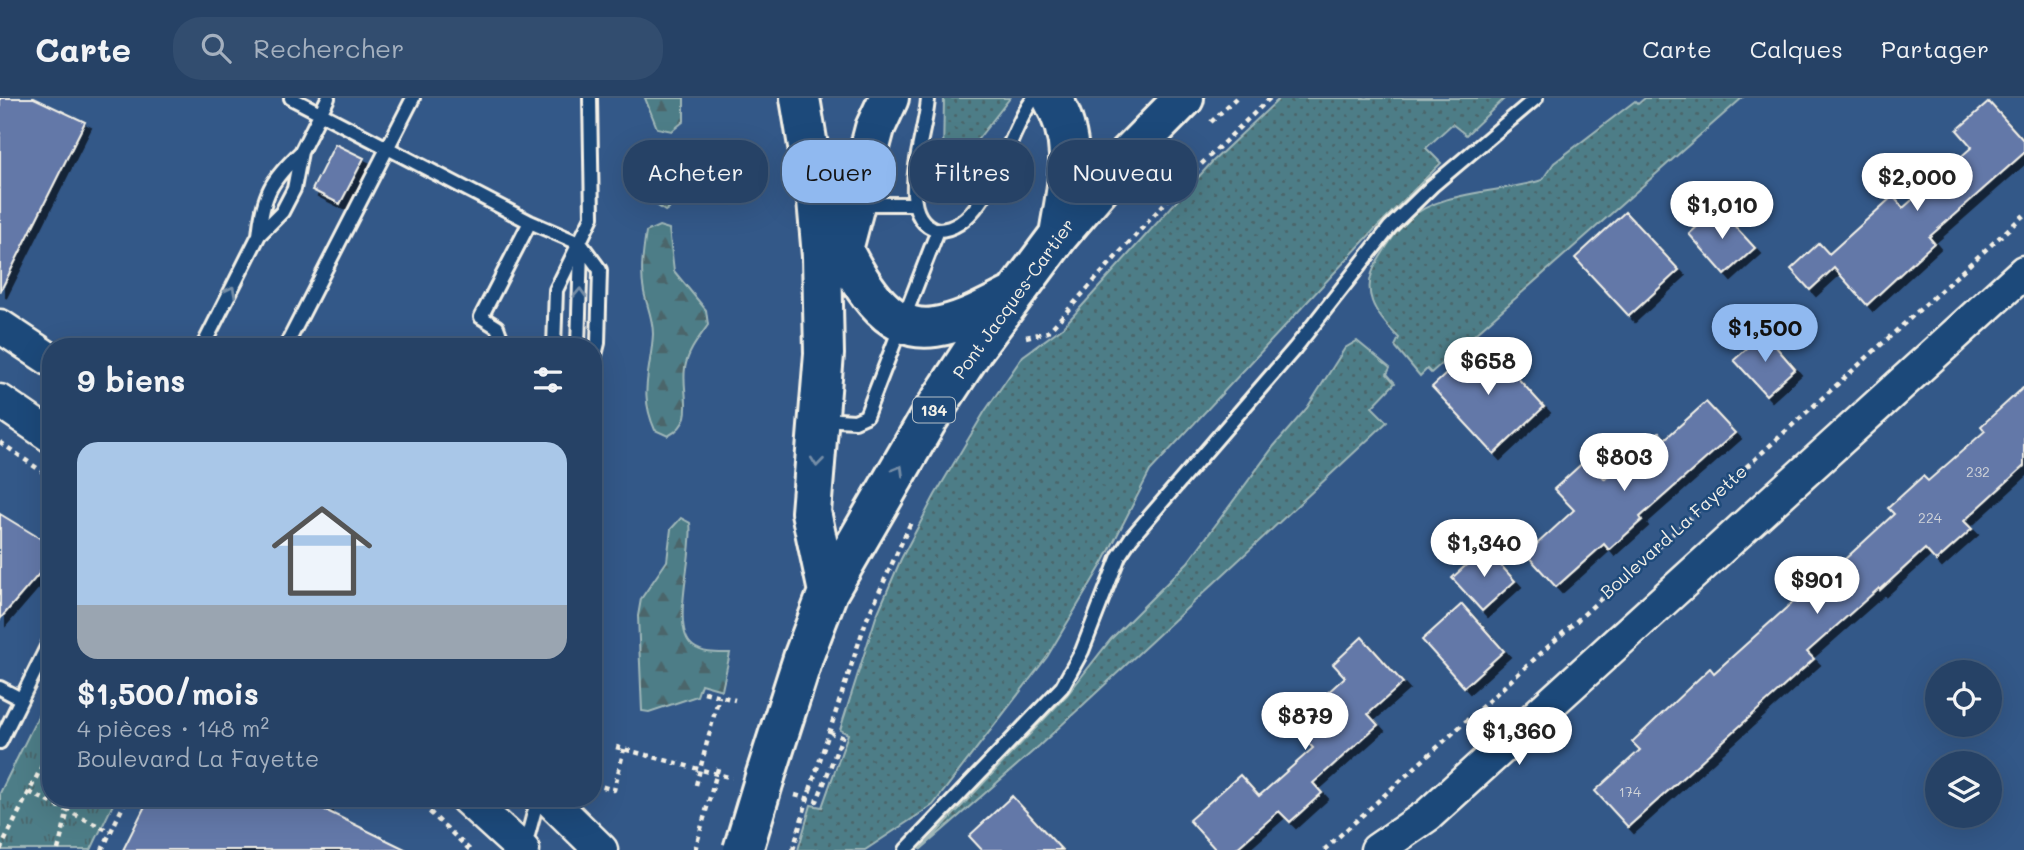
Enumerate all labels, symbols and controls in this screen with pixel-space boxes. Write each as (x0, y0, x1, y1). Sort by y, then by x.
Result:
search box (173, 17, 663, 80)
text: Carte (35, 27, 131, 70)
icon: search (197, 29, 235, 67)
text: Rechercher (253, 31, 404, 65)
text: Carte (1642, 33, 1712, 64)
text: Calques (1750, 33, 1843, 64)
text: Partager (1881, 33, 1989, 64)
chip: Acheter (623, 140, 768, 203)
chip: Louer (782, 140, 896, 203)
chip: Filtres (910, 140, 1034, 203)
chip: Nouveau (1048, 140, 1197, 203)
pin: $2,000 (1860, 153, 1974, 213)
text: $2,000 (1878, 161, 1956, 191)
pin: $1,010 (1665, 181, 1779, 241)
text: $1,010 (1686, 189, 1758, 219)
street label: Pont Jacques-Cartier (947, 213, 1080, 383)
one-way arrow (222, 286, 236, 298)
one-way arrow (573, 287, 588, 298)
pin: $1,500 (1708, 304, 1822, 364)
text: $1,500 (1728, 312, 1802, 342)
pin: $658 (1447, 338, 1529, 397)
text: $658 (1460, 345, 1516, 375)
text: 9 biens (77, 360, 185, 400)
icon: filters (529, 361, 567, 399)
road number: 134 (913, 398, 955, 422)
pin: $803 (1583, 434, 1665, 493)
text: $803 (1595, 441, 1653, 471)
one-way arrow (809, 456, 824, 468)
street label: Boulevard La Fayette (1595, 459, 1752, 604)
house number: 232 (1966, 462, 1990, 481)
one-way arrow (890, 465, 903, 478)
icon: home (259, 488, 385, 614)
house number: 224 (1918, 508, 1943, 527)
pin: $1,340 (1427, 519, 1541, 579)
text: $1,340 (1447, 527, 1521, 557)
pin: $901 (1776, 556, 1858, 616)
text: $901 (1790, 564, 1844, 594)
map controls (1925, 660, 2002, 828)
button: locate (1925, 660, 2002, 737)
text: $1,500/mois (77, 673, 259, 713)
pin: $879 (1264, 692, 1346, 752)
text: $879 (1277, 700, 1333, 730)
pin: $1,360 (1462, 708, 1576, 767)
text: 4 pièces · 148 m² (77, 713, 269, 743)
text: $1,360 (1482, 715, 1556, 745)
text: Boulevard La Fayette (77, 743, 319, 773)
button: layers (1925, 751, 2002, 828)
house number: 174 (1619, 782, 1642, 801)

